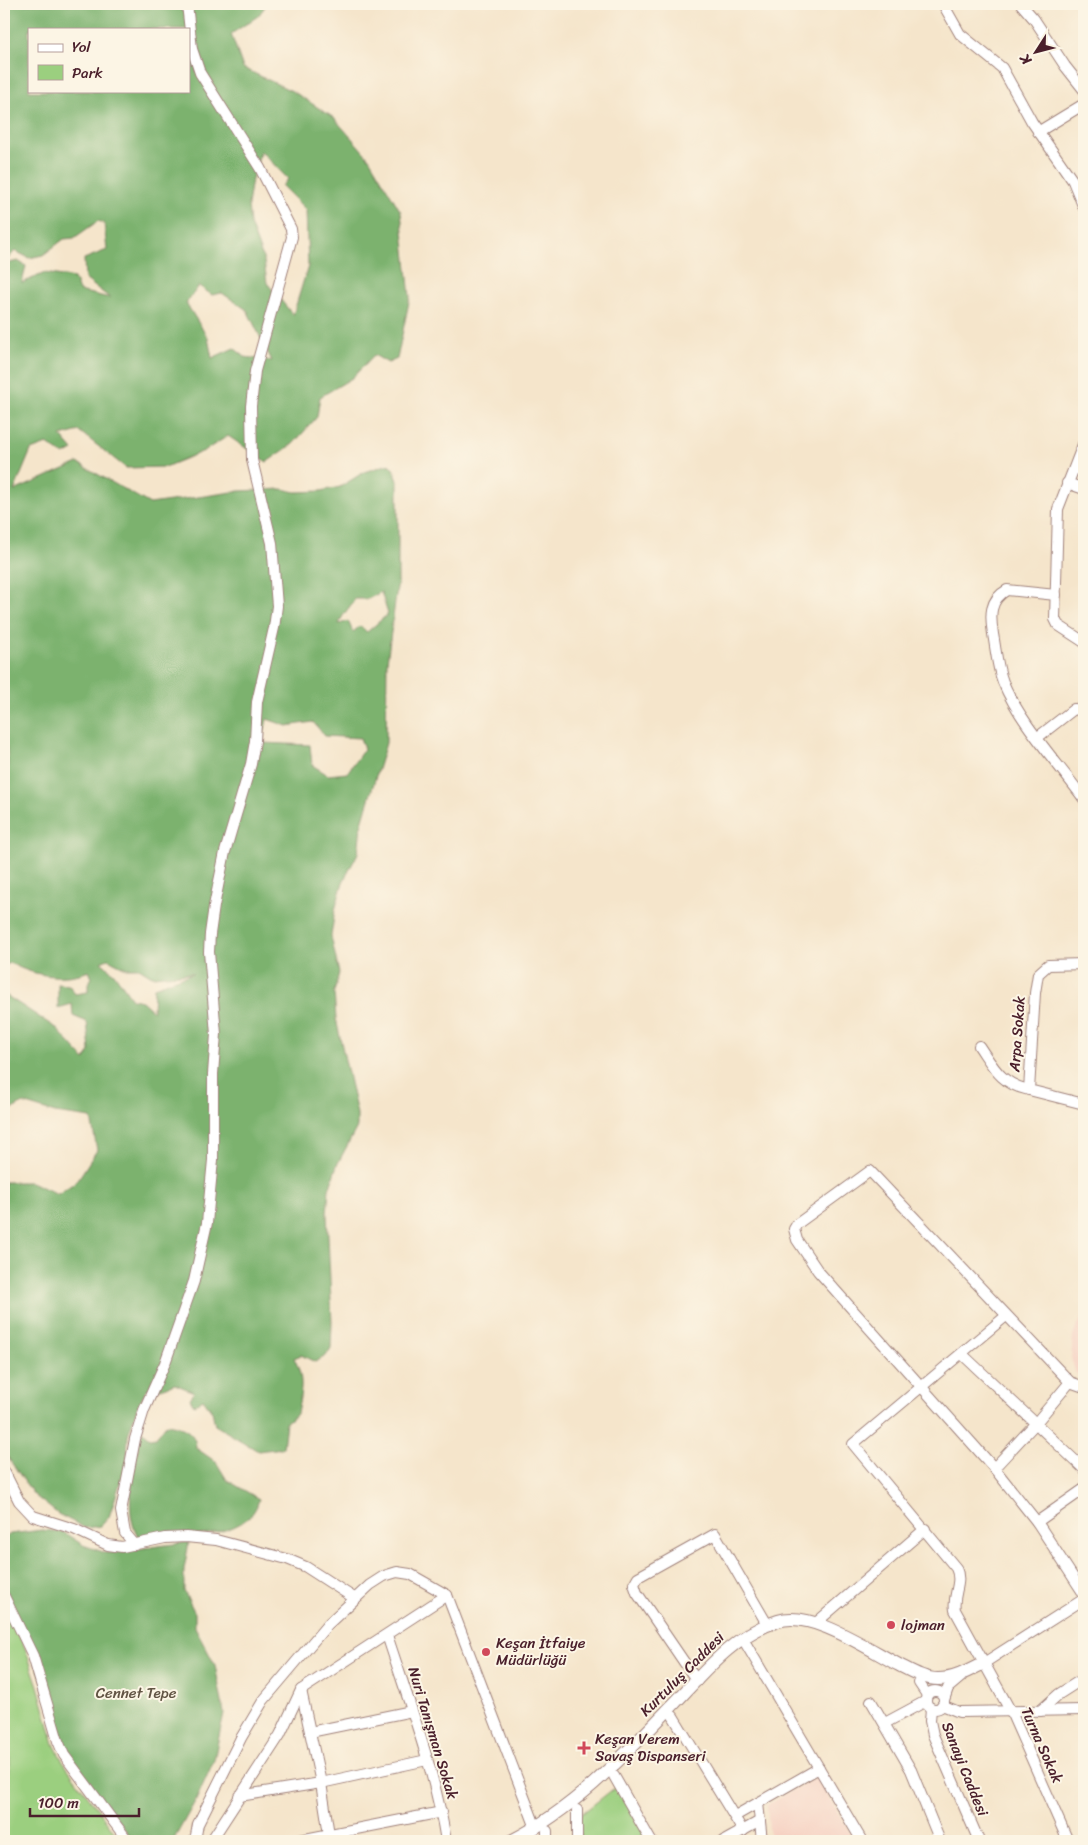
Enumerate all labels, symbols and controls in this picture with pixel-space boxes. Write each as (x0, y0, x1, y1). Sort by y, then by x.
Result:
legend (28, 28, 190, 92)
north arrow (1010, 28, 1060, 78)
text: Yol (72, 34, 91, 60)
text: K (1012, 47, 1039, 71)
text: Park (72, 60, 103, 86)
street label: Arpa Sokak (1001, 994, 1033, 1074)
place label: lojman (901, 1612, 945, 1638)
marker: lojman (885, 1619, 897, 1631)
street label: Kurtuluş Caddesi (633, 1625, 731, 1723)
place label: Keşan İtfaiye Müdürlüğü (496, 1630, 586, 1673)
marker: Keşan İtfaiye Müdürlüğü (480, 1646, 492, 1658)
street label: Nuri Tanışman Sokak (400, 1663, 466, 1804)
park label: Cennet Tepe (96, 1680, 177, 1706)
street label: Turna Sokak (1014, 1703, 1071, 1788)
street label: Sanayi Caddesi (934, 1718, 996, 1821)
place label: Keşan Verem Savaş Dispanseri (595, 1726, 707, 1769)
marker: Keşan Verem Savaş Dispanseri (577, 1741, 591, 1755)
scale bar (30, 1785, 139, 1817)
text: 100 m (38, 1790, 79, 1816)

